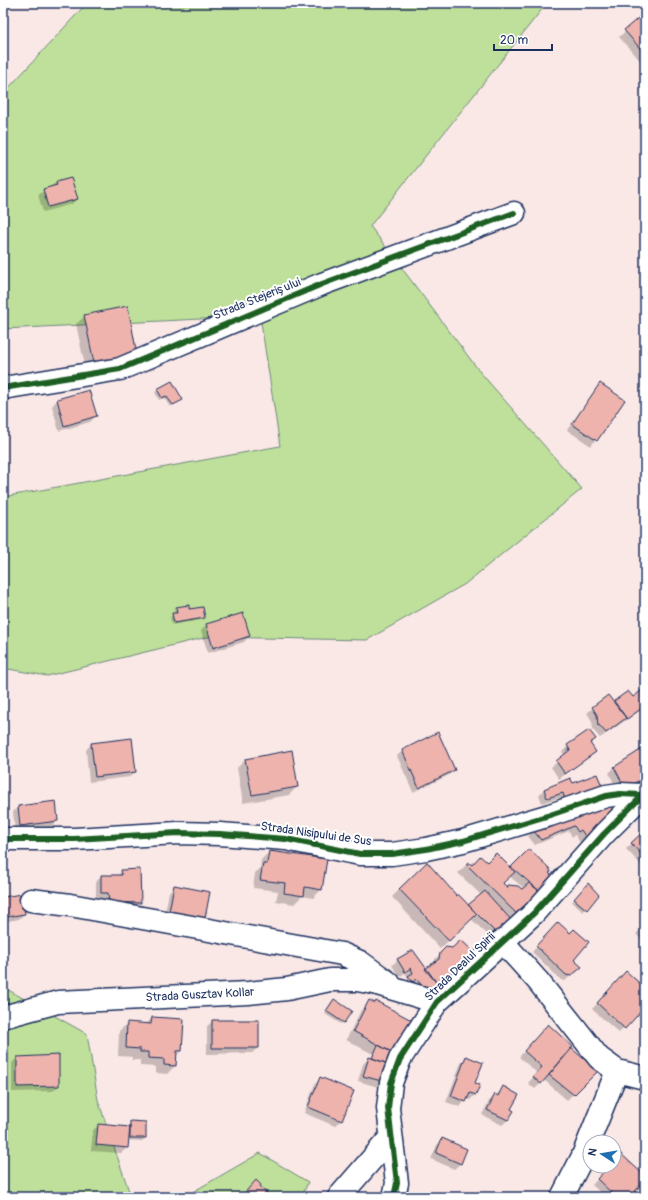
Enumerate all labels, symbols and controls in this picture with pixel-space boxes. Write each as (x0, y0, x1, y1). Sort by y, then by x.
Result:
scale bar (494, 26, 552, 52)
text: 20 m (500, 33, 529, 48)
street label: Strada Stejerișului (211, 275, 303, 323)
street label: Strada Nisipului de Sus (260, 819, 373, 849)
street label: Strada Dealul Spirii (422, 929, 498, 1005)
street label: Strada Gusztav Kollar (145, 985, 256, 1005)
north arrow (582, 1134, 622, 1174)
text: N (586, 1146, 600, 1157)

